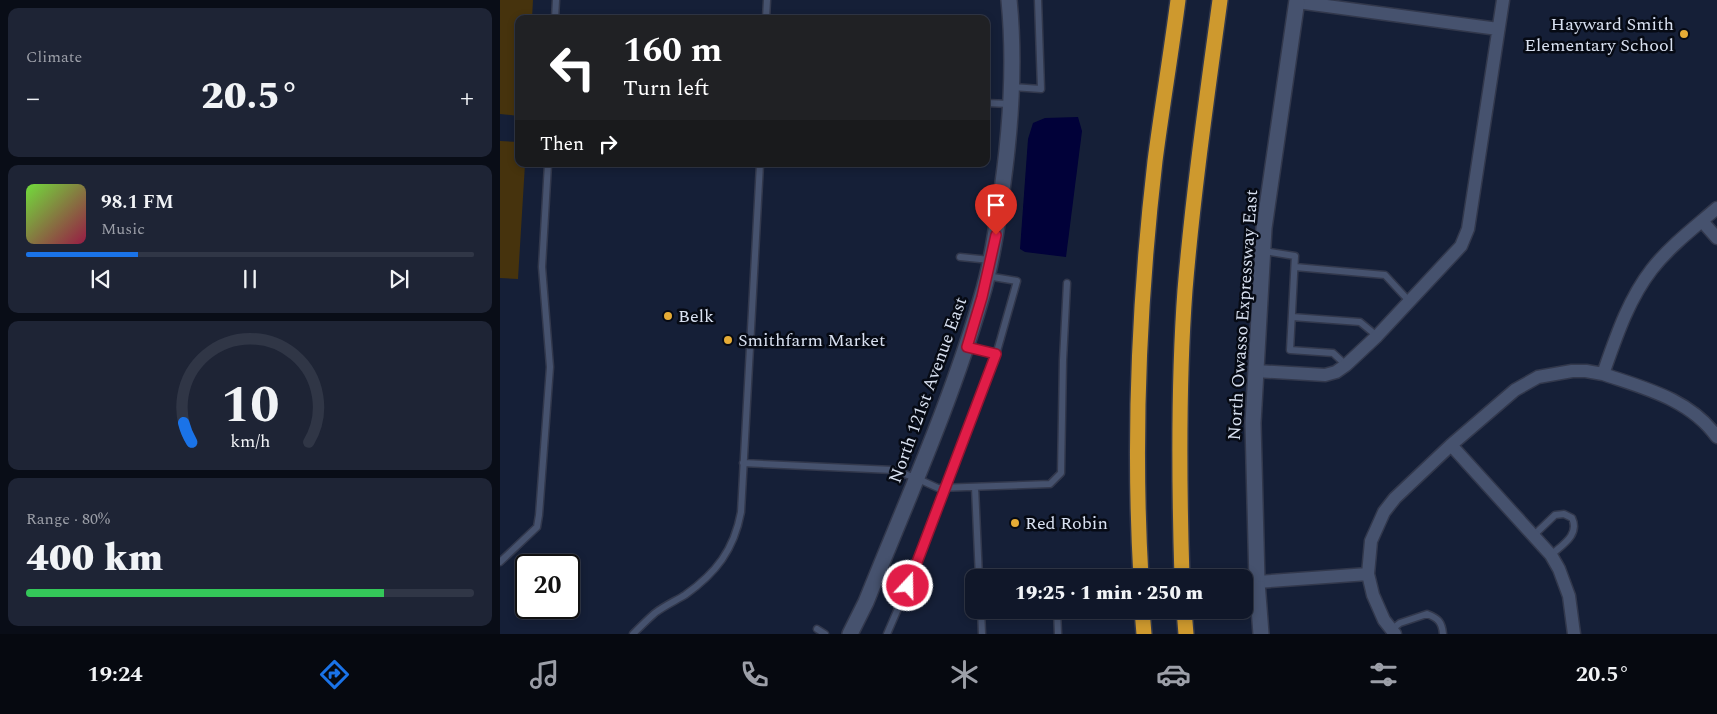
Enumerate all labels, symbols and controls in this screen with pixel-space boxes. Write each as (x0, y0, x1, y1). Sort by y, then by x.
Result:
place label: Hayward Smith Elementary School (1524, 11, 1674, 59)
text: 160 m (623, 24, 722, 77)
marker: Hayward Smith Elementary School (1678, 28, 1690, 40)
icon: left (540, 35, 605, 100)
text: Climate (26, 45, 82, 69)
text: 20.5° (201, 68, 299, 126)
text: Turn left (623, 72, 709, 105)
text: − (26, 77, 40, 120)
text: + (460, 77, 474, 120)
text: Then (540, 130, 584, 159)
icon: right (594, 130, 622, 158)
pin (975, 184, 1017, 235)
text: 98.1 FM (101, 188, 174, 217)
street label: North Owasso Expressway East (1221, 189, 1265, 441)
icon: arrive (982, 191, 1010, 219)
text: Music (101, 217, 145, 241)
icon: previous (87, 265, 115, 293)
icon: pause (236, 265, 264, 293)
icon: next (385, 265, 413, 293)
street label: North 121st Avenue East (882, 293, 974, 487)
place label: Belk (678, 303, 714, 330)
marker: Belk (662, 310, 674, 322)
place label: Smithfarm Market (738, 327, 885, 354)
marker: Smithfarm Market (722, 334, 734, 346)
text: 10 (221, 366, 279, 445)
text: km/h (230, 428, 270, 455)
text: Range · 80% (26, 507, 110, 531)
place label: Red Robin (1025, 510, 1108, 537)
marker: Red Robin (1009, 517, 1021, 529)
text: 400 km (26, 530, 163, 588)
speed limit sign: 20 (515, 554, 580, 619)
position arrow (881, 559, 933, 611)
text: 19:25 · 1 min · 250 m (1015, 579, 1203, 608)
icon: directions (317, 657, 352, 692)
icon: music (527, 657, 562, 692)
icon: phone (737, 657, 772, 692)
icon: climate (947, 657, 982, 692)
icon: car (1156, 657, 1191, 692)
icon: filters (1366, 657, 1401, 692)
text: 19:24 (87, 658, 143, 691)
text: 20.5° (1576, 658, 1630, 691)

